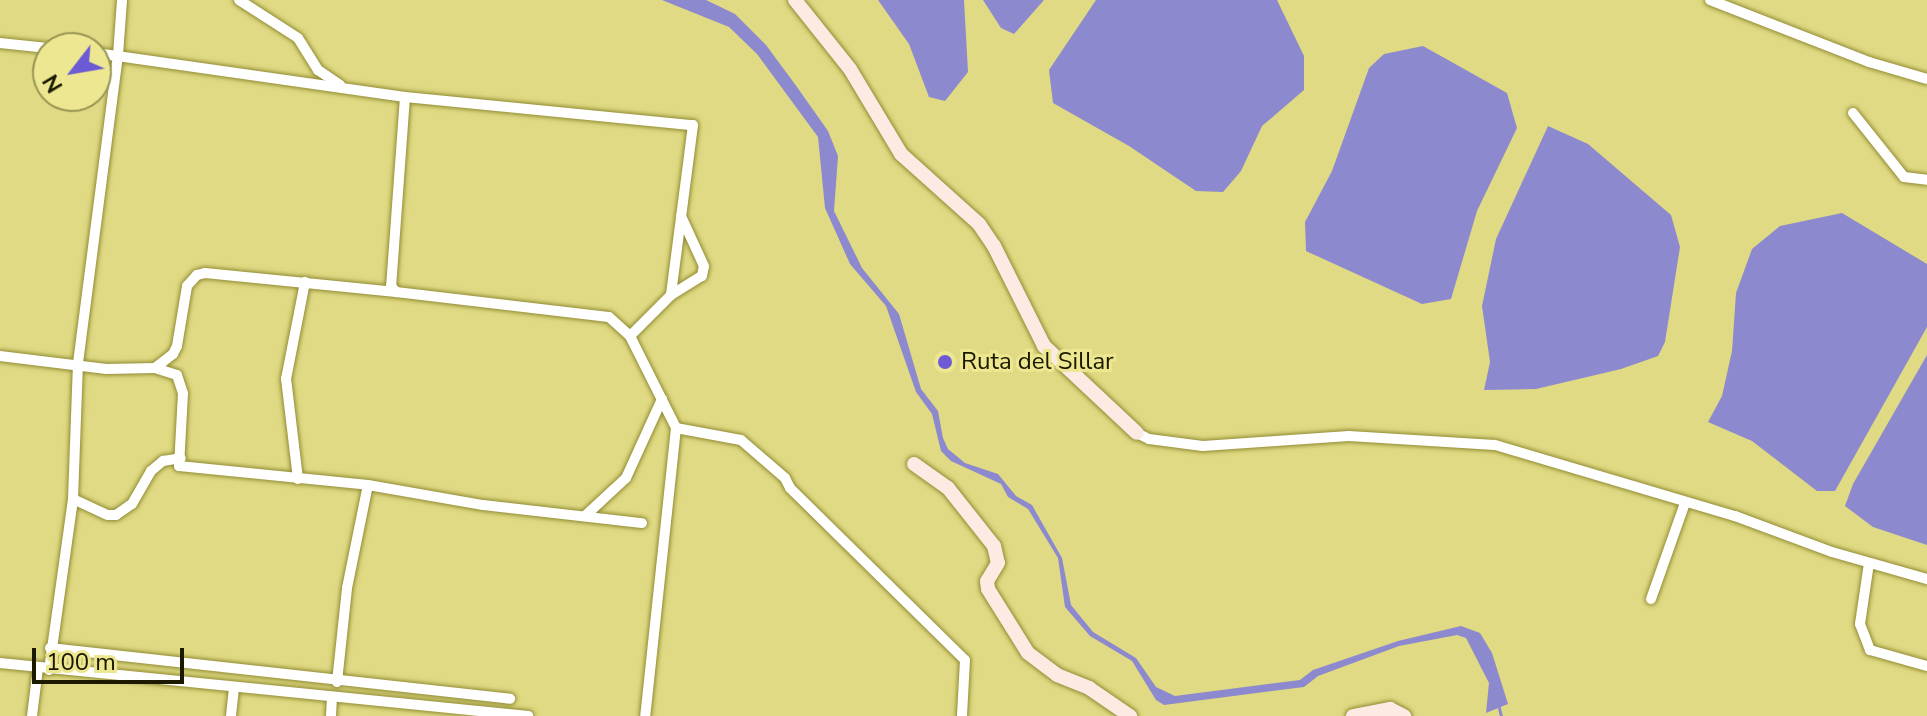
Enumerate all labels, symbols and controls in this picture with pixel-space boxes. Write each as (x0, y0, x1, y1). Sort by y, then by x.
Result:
north arrow (32, 32, 112, 112)
text: N (36, 69, 70, 98)
place label: Ruta del Sillar (961, 348, 1114, 376)
marker: Ruta del Sillar (936, 353, 954, 371)
scale bar (36, 632, 188, 682)
text: 100 m (46, 646, 116, 678)

